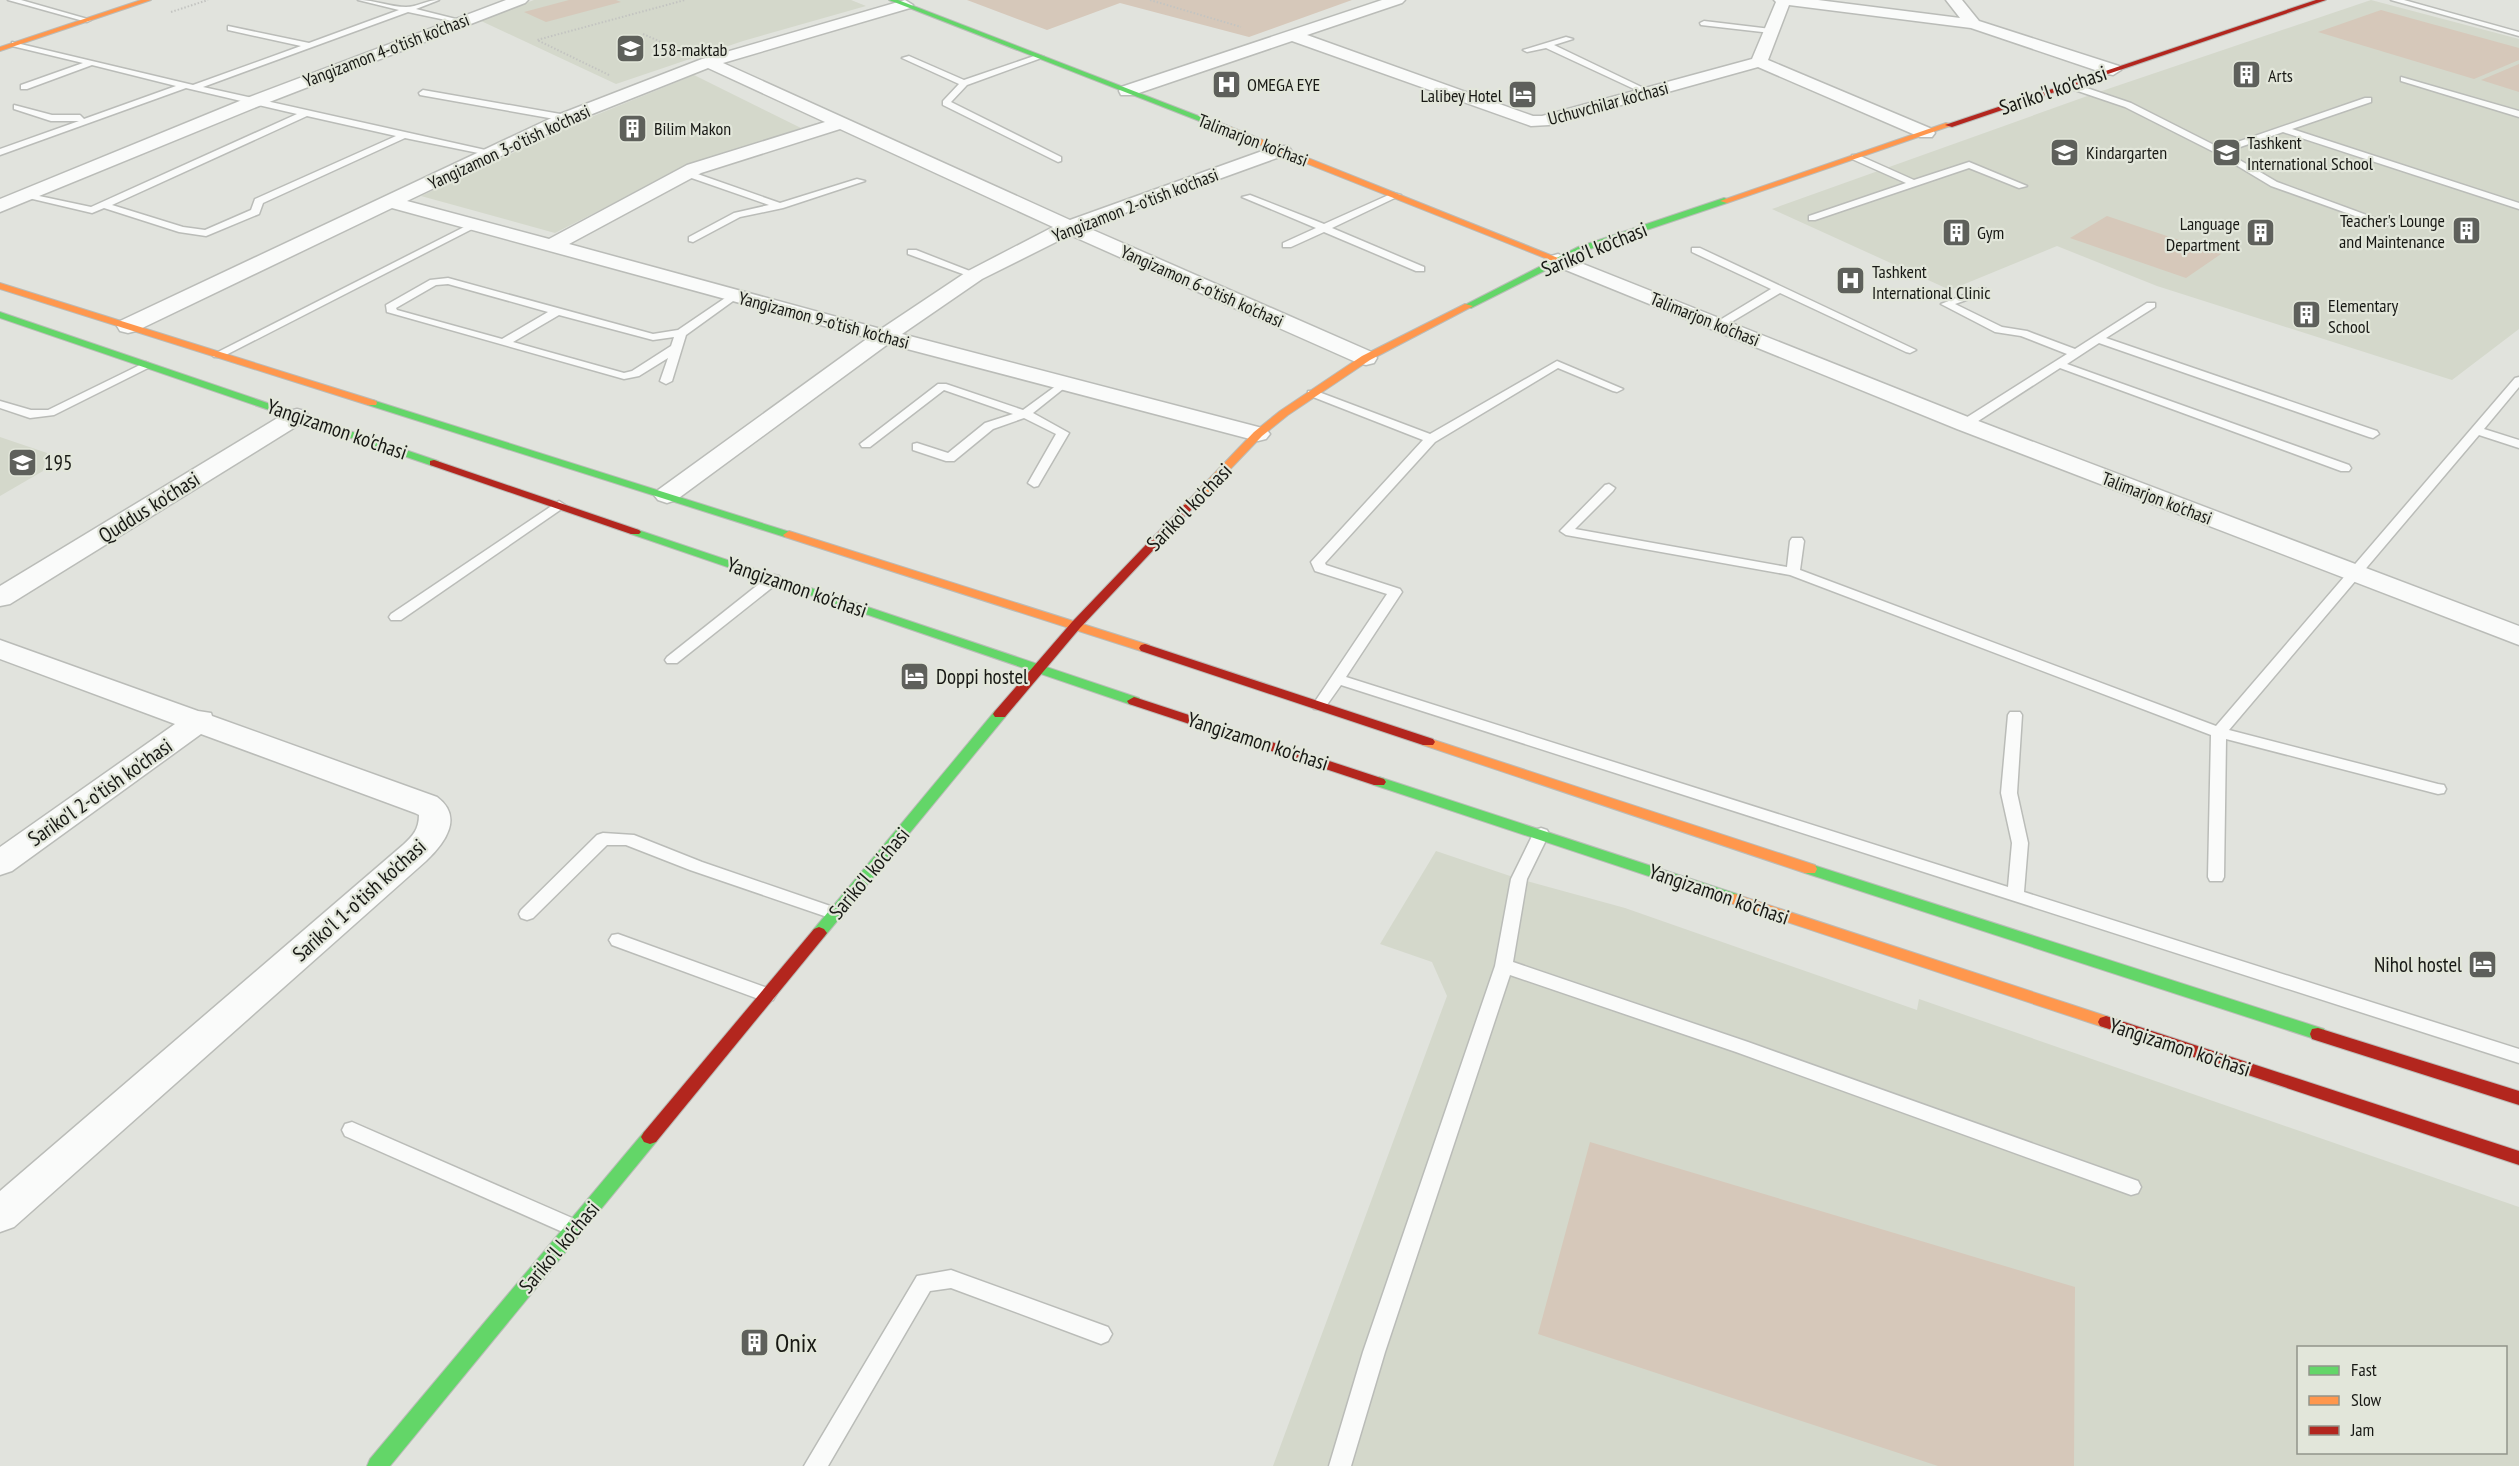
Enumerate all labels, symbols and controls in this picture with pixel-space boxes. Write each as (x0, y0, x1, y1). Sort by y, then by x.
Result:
street label: Yangizamon 4-o'tish ko'chasi (300, 8, 472, 92)
school or university icon: 158-maktab (615, 33, 647, 65)
place label: 158-maktab (652, 38, 728, 61)
street label: Sariko'l ko'chasi (1996, 59, 2110, 121)
building icon: Arts (2231, 59, 2263, 91)
place label: Arts (2268, 64, 2293, 87)
hospital icon: OMEGA EYE (1210, 68, 1242, 100)
place label: OMEGA EYE (1247, 73, 1320, 96)
street label: Uchuvchilar ko'chasi (1545, 76, 1671, 130)
hotel icon: Lalibey Hotel (1507, 79, 1539, 111)
place label: Lalibey Hotel (1421, 84, 1503, 107)
street label: Yangizamon 3-o'tish ko'chasi (424, 99, 594, 195)
street label: Talimarjon ko'chasi (1195, 108, 1311, 172)
building icon: Bilim Makon (617, 112, 649, 144)
place label: Bilim Makon (654, 117, 731, 140)
place label: Tashkent International School (2247, 131, 2374, 175)
school or university icon: Kindargarten (2049, 136, 2081, 168)
school or university icon: Tashkent International School (2210, 136, 2242, 168)
place label: Kindargarten (2086, 141, 2167, 164)
street label: Yangizamon 2-o'tish ko'chasi (1049, 163, 1221, 247)
place label: Teacher's Lounge and Maintenance (2339, 209, 2445, 253)
place label: Language Department (2166, 212, 2240, 256)
building icon: Teacher's Lounge and Maintenance (2450, 214, 2482, 246)
street label: Sariko'l ko'chasi (1537, 216, 1651, 282)
building icon: Gym (1940, 216, 1972, 248)
building icon: Language Department (2245, 217, 2277, 249)
place label: Gym (1977, 221, 2004, 244)
street label: Yangizamon 6-o'tish ko'chasi (1117, 240, 1287, 332)
place label: Tashkent International Clinic (1872, 260, 1991, 304)
hospital icon: Tashkent International Clinic (1835, 265, 1867, 297)
street label: Yangizamon 9-o'tish ko'chasi (736, 286, 912, 354)
street label: Talimarjon ko'chasi (1647, 287, 1763, 351)
place label: Elementary School (2328, 294, 2398, 338)
building icon: Elementary School (2291, 299, 2323, 331)
street label: Yangizamon ko'chasi (263, 392, 411, 466)
school or university icon: 195 (7, 446, 39, 478)
place label: 195 (44, 449, 72, 476)
street label: Sariko'l ko'chasi (1140, 457, 1238, 557)
street label: Quddus ko'chasi (93, 465, 205, 549)
street label: Talimarjon ko'chasi (2099, 466, 2215, 530)
street label: Yangizamon ko'chasi (723, 550, 871, 624)
hotel icon: Doppi hostel (899, 660, 931, 692)
place label: Doppi hostel (936, 663, 1028, 690)
street label: Yangizamon ko'chasi (1184, 705, 1332, 777)
street label: Sariko'l 2-o'tish ko'chasi (22, 732, 178, 852)
street label: Sariko'l ko'chasi (823, 822, 915, 924)
street label: Sariko'l 1-o'tish ko'chasi (287, 833, 431, 967)
street label: Yangizamon ko'chasi (1645, 857, 1793, 931)
hotel icon: Nihol hostel (2467, 948, 2499, 980)
place label: Nihol hostel (2374, 951, 2462, 978)
street label: Yangizamon ko'chasi (2106, 1011, 2254, 1083)
street label: Sariko'l ko'chasi (513, 1196, 605, 1298)
building icon: Onix (738, 1326, 770, 1358)
place label: Onix (775, 1326, 817, 1359)
legend (2297, 1346, 2507, 1454)
text: Fast (2351, 1358, 2377, 1381)
text: Slow (2351, 1388, 2382, 1411)
text: Jam (2350, 1418, 2374, 1441)

